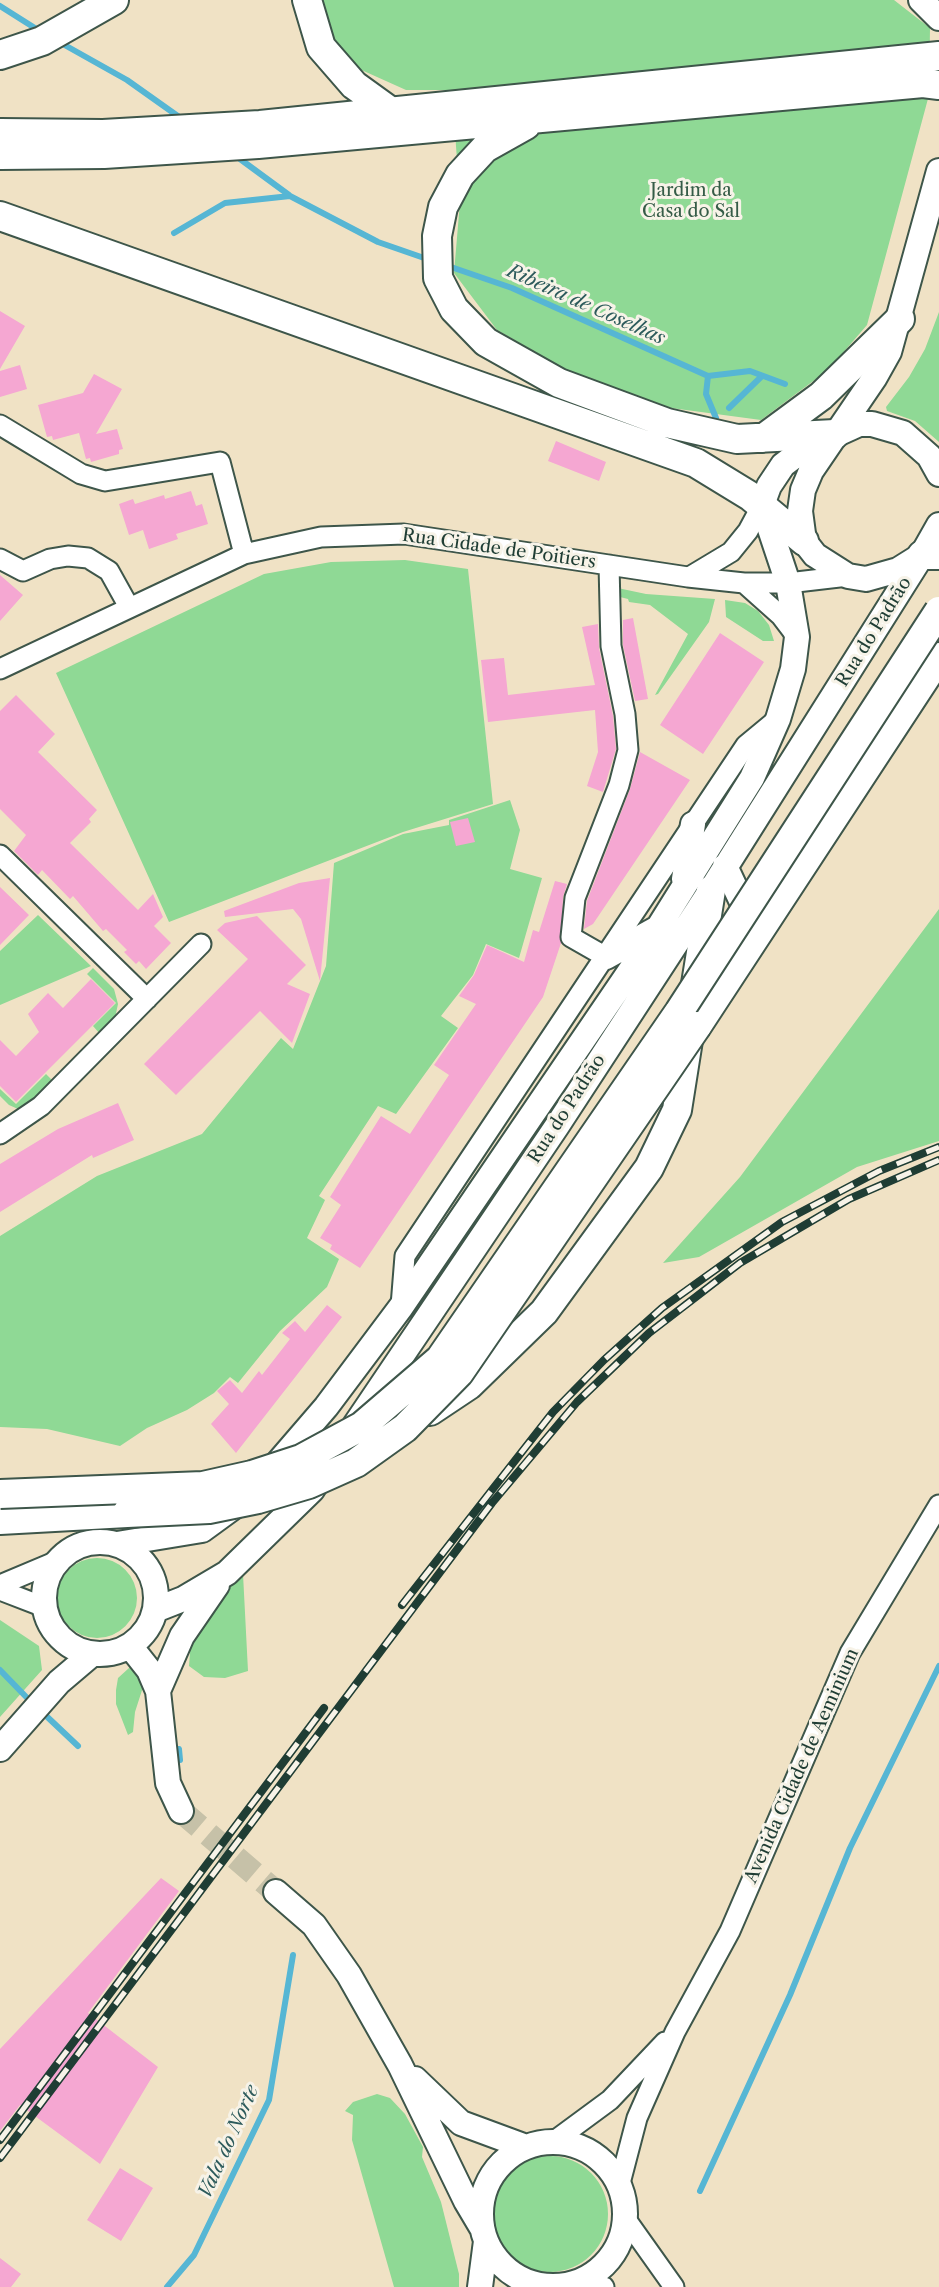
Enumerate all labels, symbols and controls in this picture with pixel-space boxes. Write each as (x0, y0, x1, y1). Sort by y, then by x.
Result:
park label: Jardim da Casa do Sal (642, 180, 740, 222)
water label: Ribeira de Coselhas (503, 260, 669, 350)
street label: Rua Cidade de Poitiers (401, 525, 597, 573)
street label: Rua do Padrão (832, 573, 916, 691)
street label: Rua do Padrão (524, 1051, 610, 1167)
street label: Avenida Cidade de Aeminium (740, 1645, 864, 1887)
water label: Vala do Norte (194, 2082, 264, 2202)

